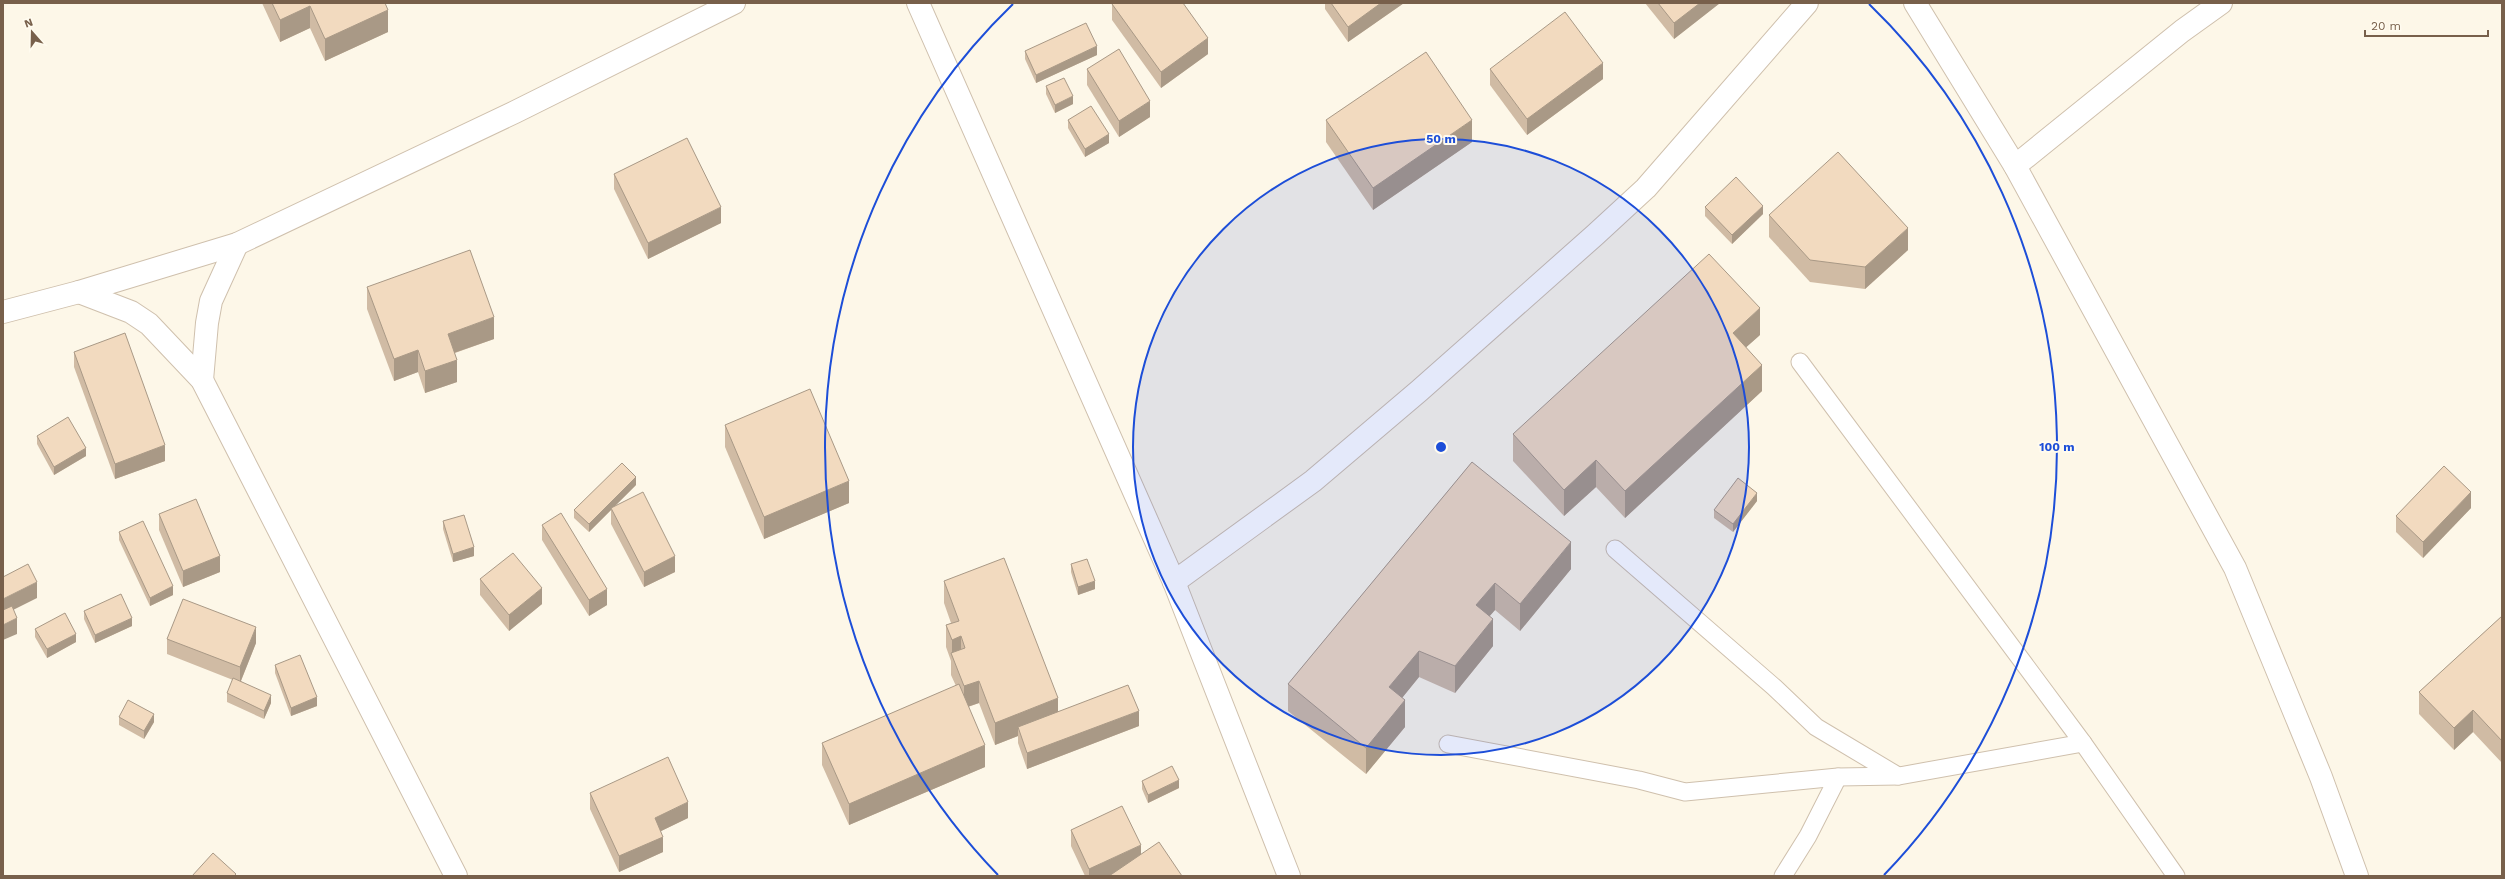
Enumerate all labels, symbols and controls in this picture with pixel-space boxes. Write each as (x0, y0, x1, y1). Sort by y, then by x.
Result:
north arrow (12, 12, 52, 52)
scale bar (2365, 12, 2488, 38)
text: N (23, 16, 35, 31)
text: 20 m (2371, 19, 2401, 33)
text: 50 m (1426, 132, 1456, 146)
centre of rings (1434, 440, 1448, 454)
text: 100 m (2039, 440, 2075, 454)

